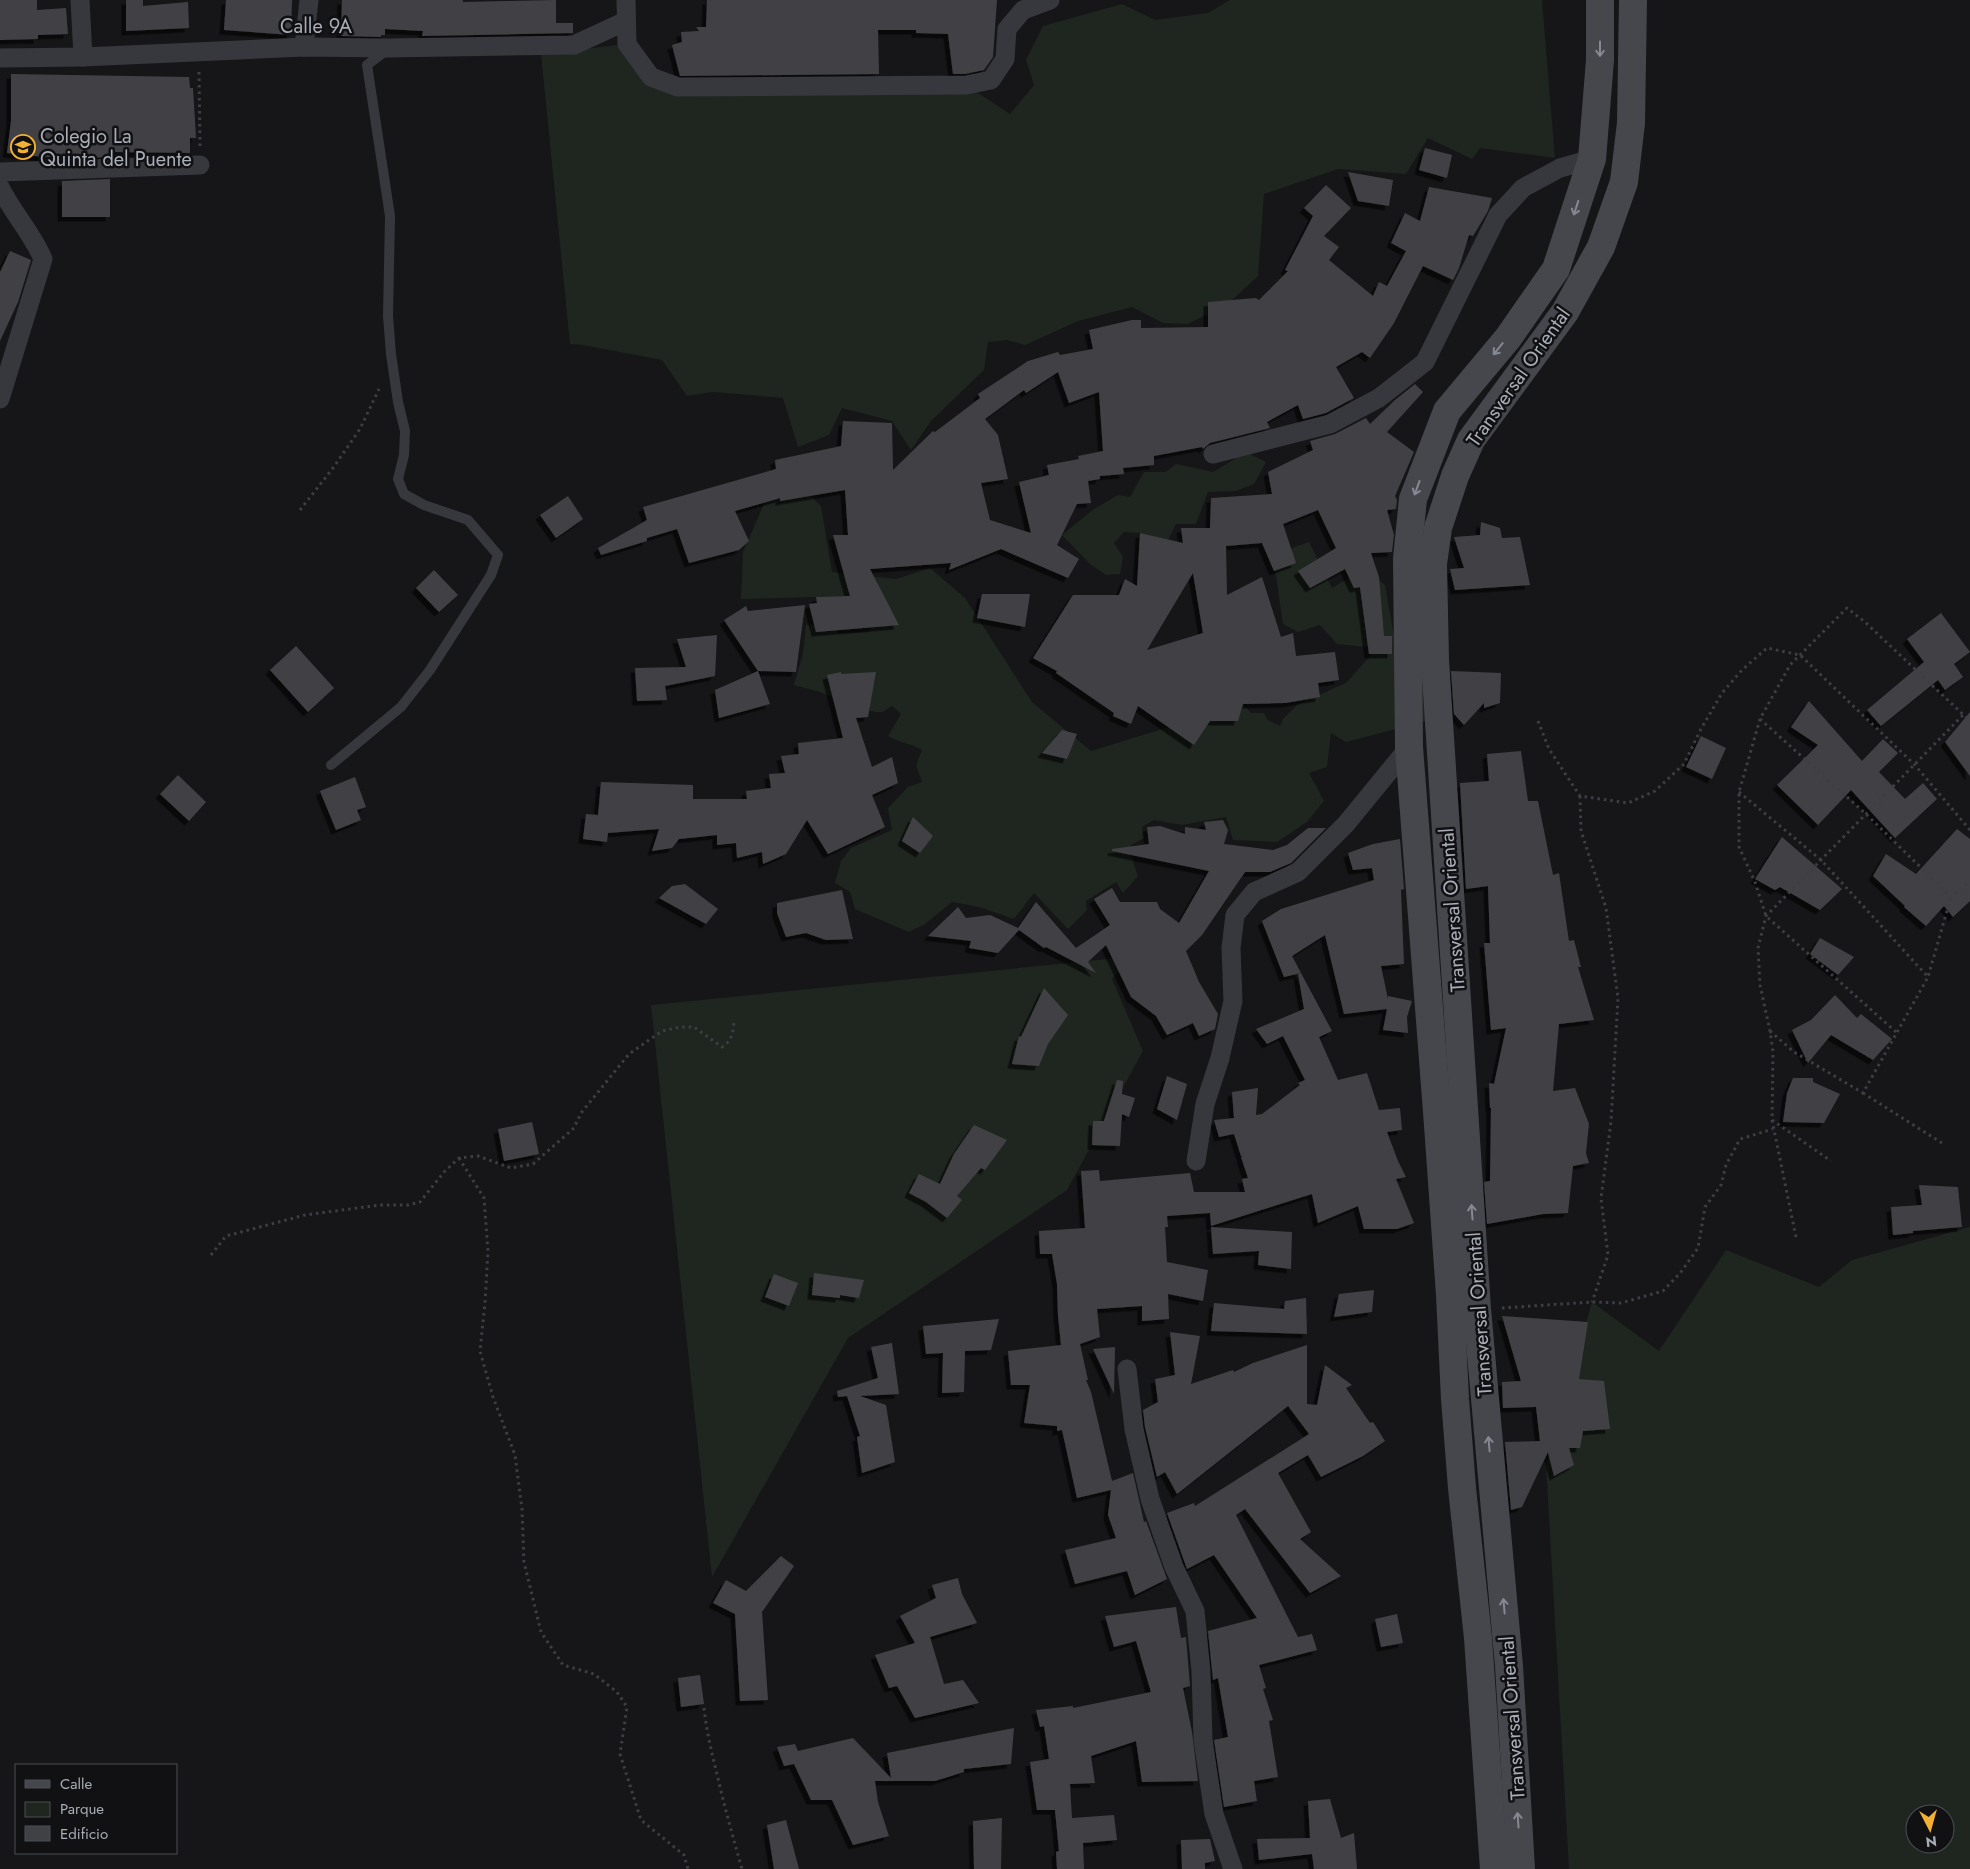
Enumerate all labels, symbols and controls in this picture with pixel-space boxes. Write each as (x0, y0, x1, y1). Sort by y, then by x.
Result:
street label: Calle 9A (280, 12, 353, 41)
one-way arrow (1595, 40, 1605, 56)
place label: Colegio La Quinta del Puente (40, 122, 192, 174)
school or university icon: Colegio La Quinta del Puente (10, 134, 36, 160)
one-way arrow (1570, 200, 1580, 216)
street label: Transversal Oriental (1459, 302, 1577, 453)
one-way arrow (1493, 342, 1504, 355)
one-way arrow (1412, 479, 1421, 495)
street label: Transversal Oriental (1432, 827, 1473, 993)
one-way arrow (1467, 1204, 1476, 1220)
street label: Transversal Oriental (1459, 1231, 1500, 1397)
one-way arrow (1484, 1436, 1494, 1452)
one-way arrow (1499, 1598, 1508, 1614)
street label: Transversal Oriental (1492, 1635, 1533, 1801)
legend (15, 1764, 178, 1854)
text: Calle (60, 1773, 92, 1795)
text: Parque (60, 1798, 104, 1820)
north arrow (1905, 1804, 1955, 1854)
one-way arrow (1514, 1813, 1523, 1829)
text: Edificio (60, 1823, 108, 1845)
text: N (1925, 1831, 1938, 1852)

